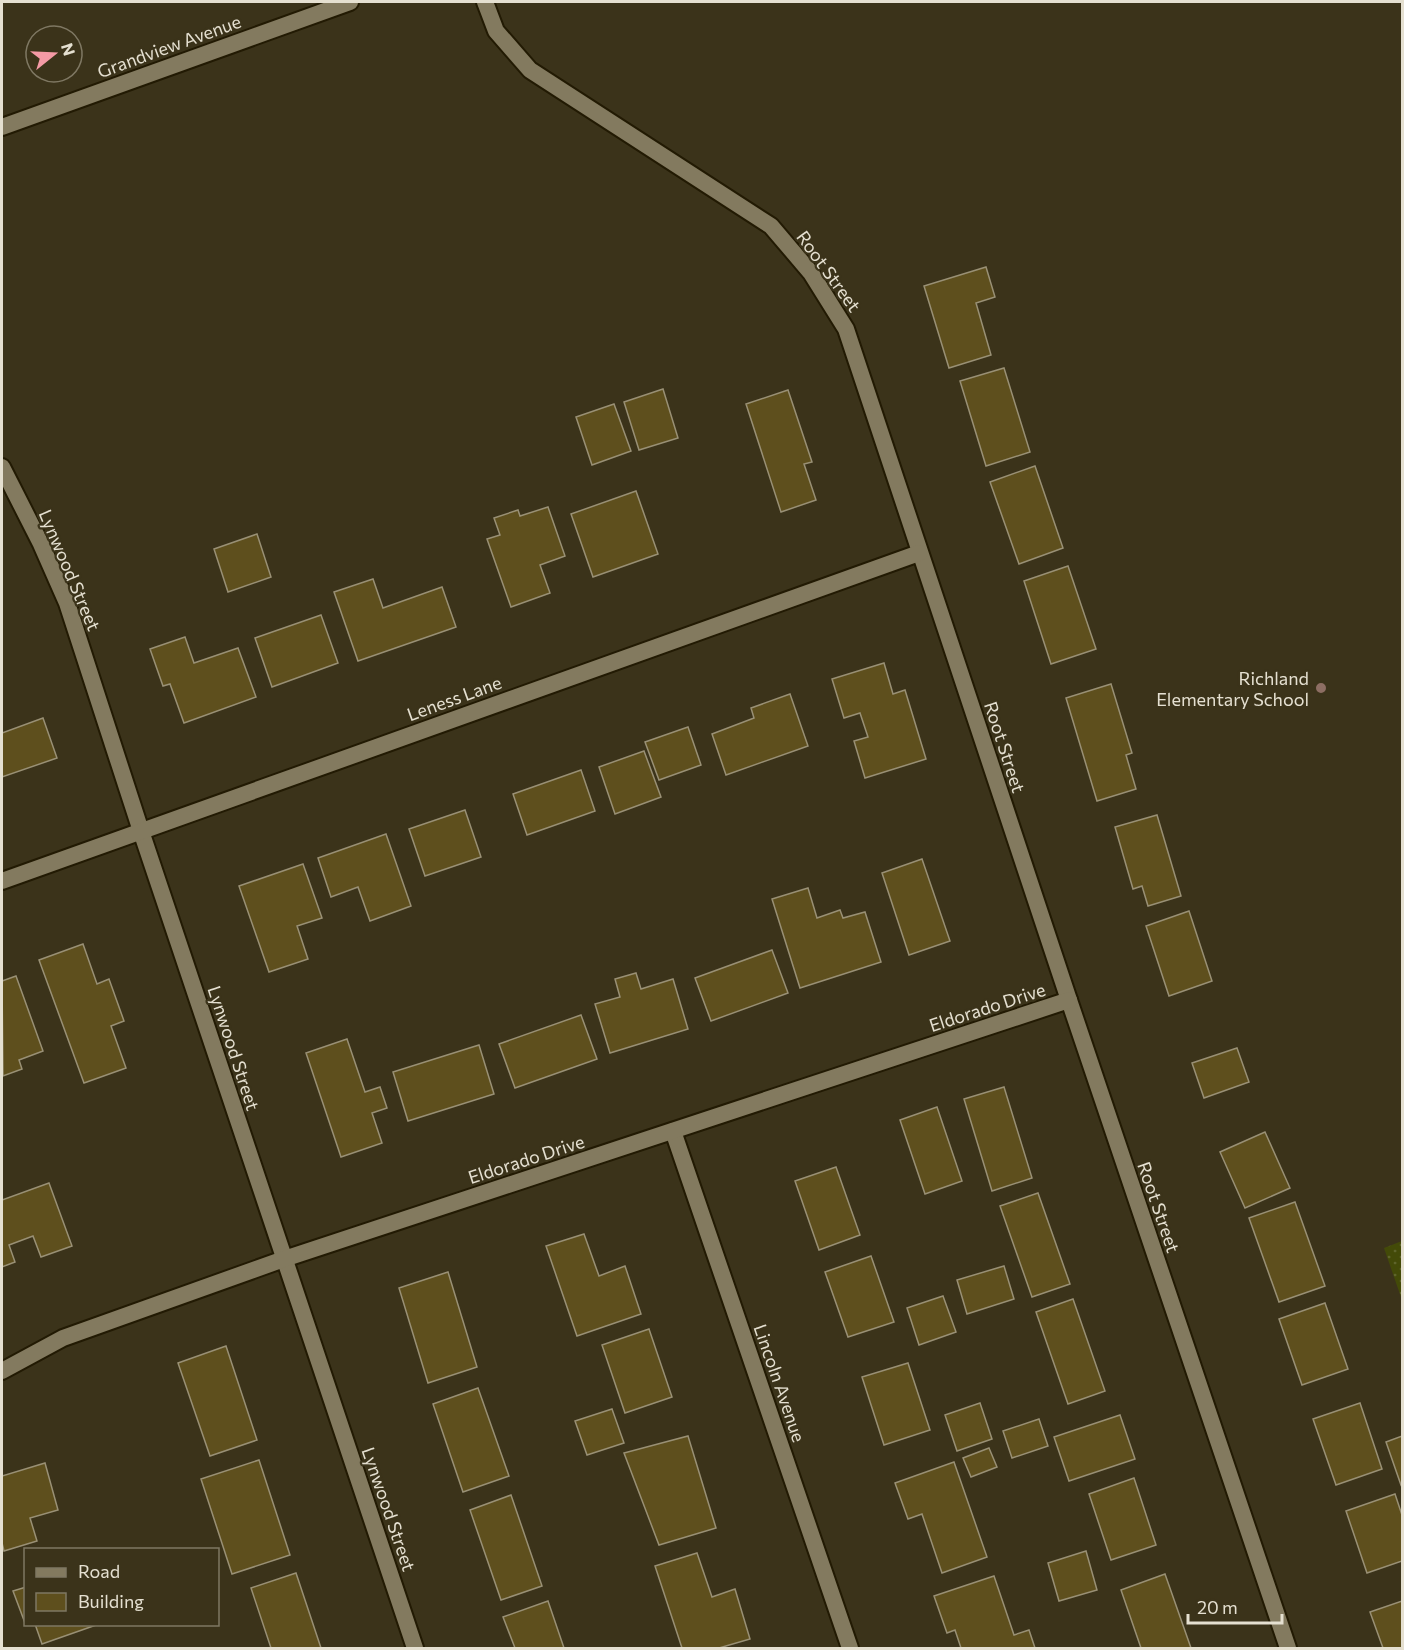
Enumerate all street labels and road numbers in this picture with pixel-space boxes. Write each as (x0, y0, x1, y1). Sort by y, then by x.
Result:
street label: Grandview Avenue (94, 10, 244, 82)
street label: Root Street (792, 226, 866, 316)
street label: Lynwood Street (35, 506, 105, 634)
street label: Leness Lane (404, 671, 504, 725)
street label: Root Street (980, 699, 1030, 795)
street label: Eldorado Drive (926, 978, 1048, 1036)
street label: Lynwood Street (204, 983, 264, 1113)
street label: Eldorado Drive (465, 1130, 587, 1188)
street label: Root Street (1133, 1159, 1185, 1255)
street label: Lincoln Avenue (750, 1321, 810, 1445)
street label: Lynwood Street (358, 1444, 420, 1574)

